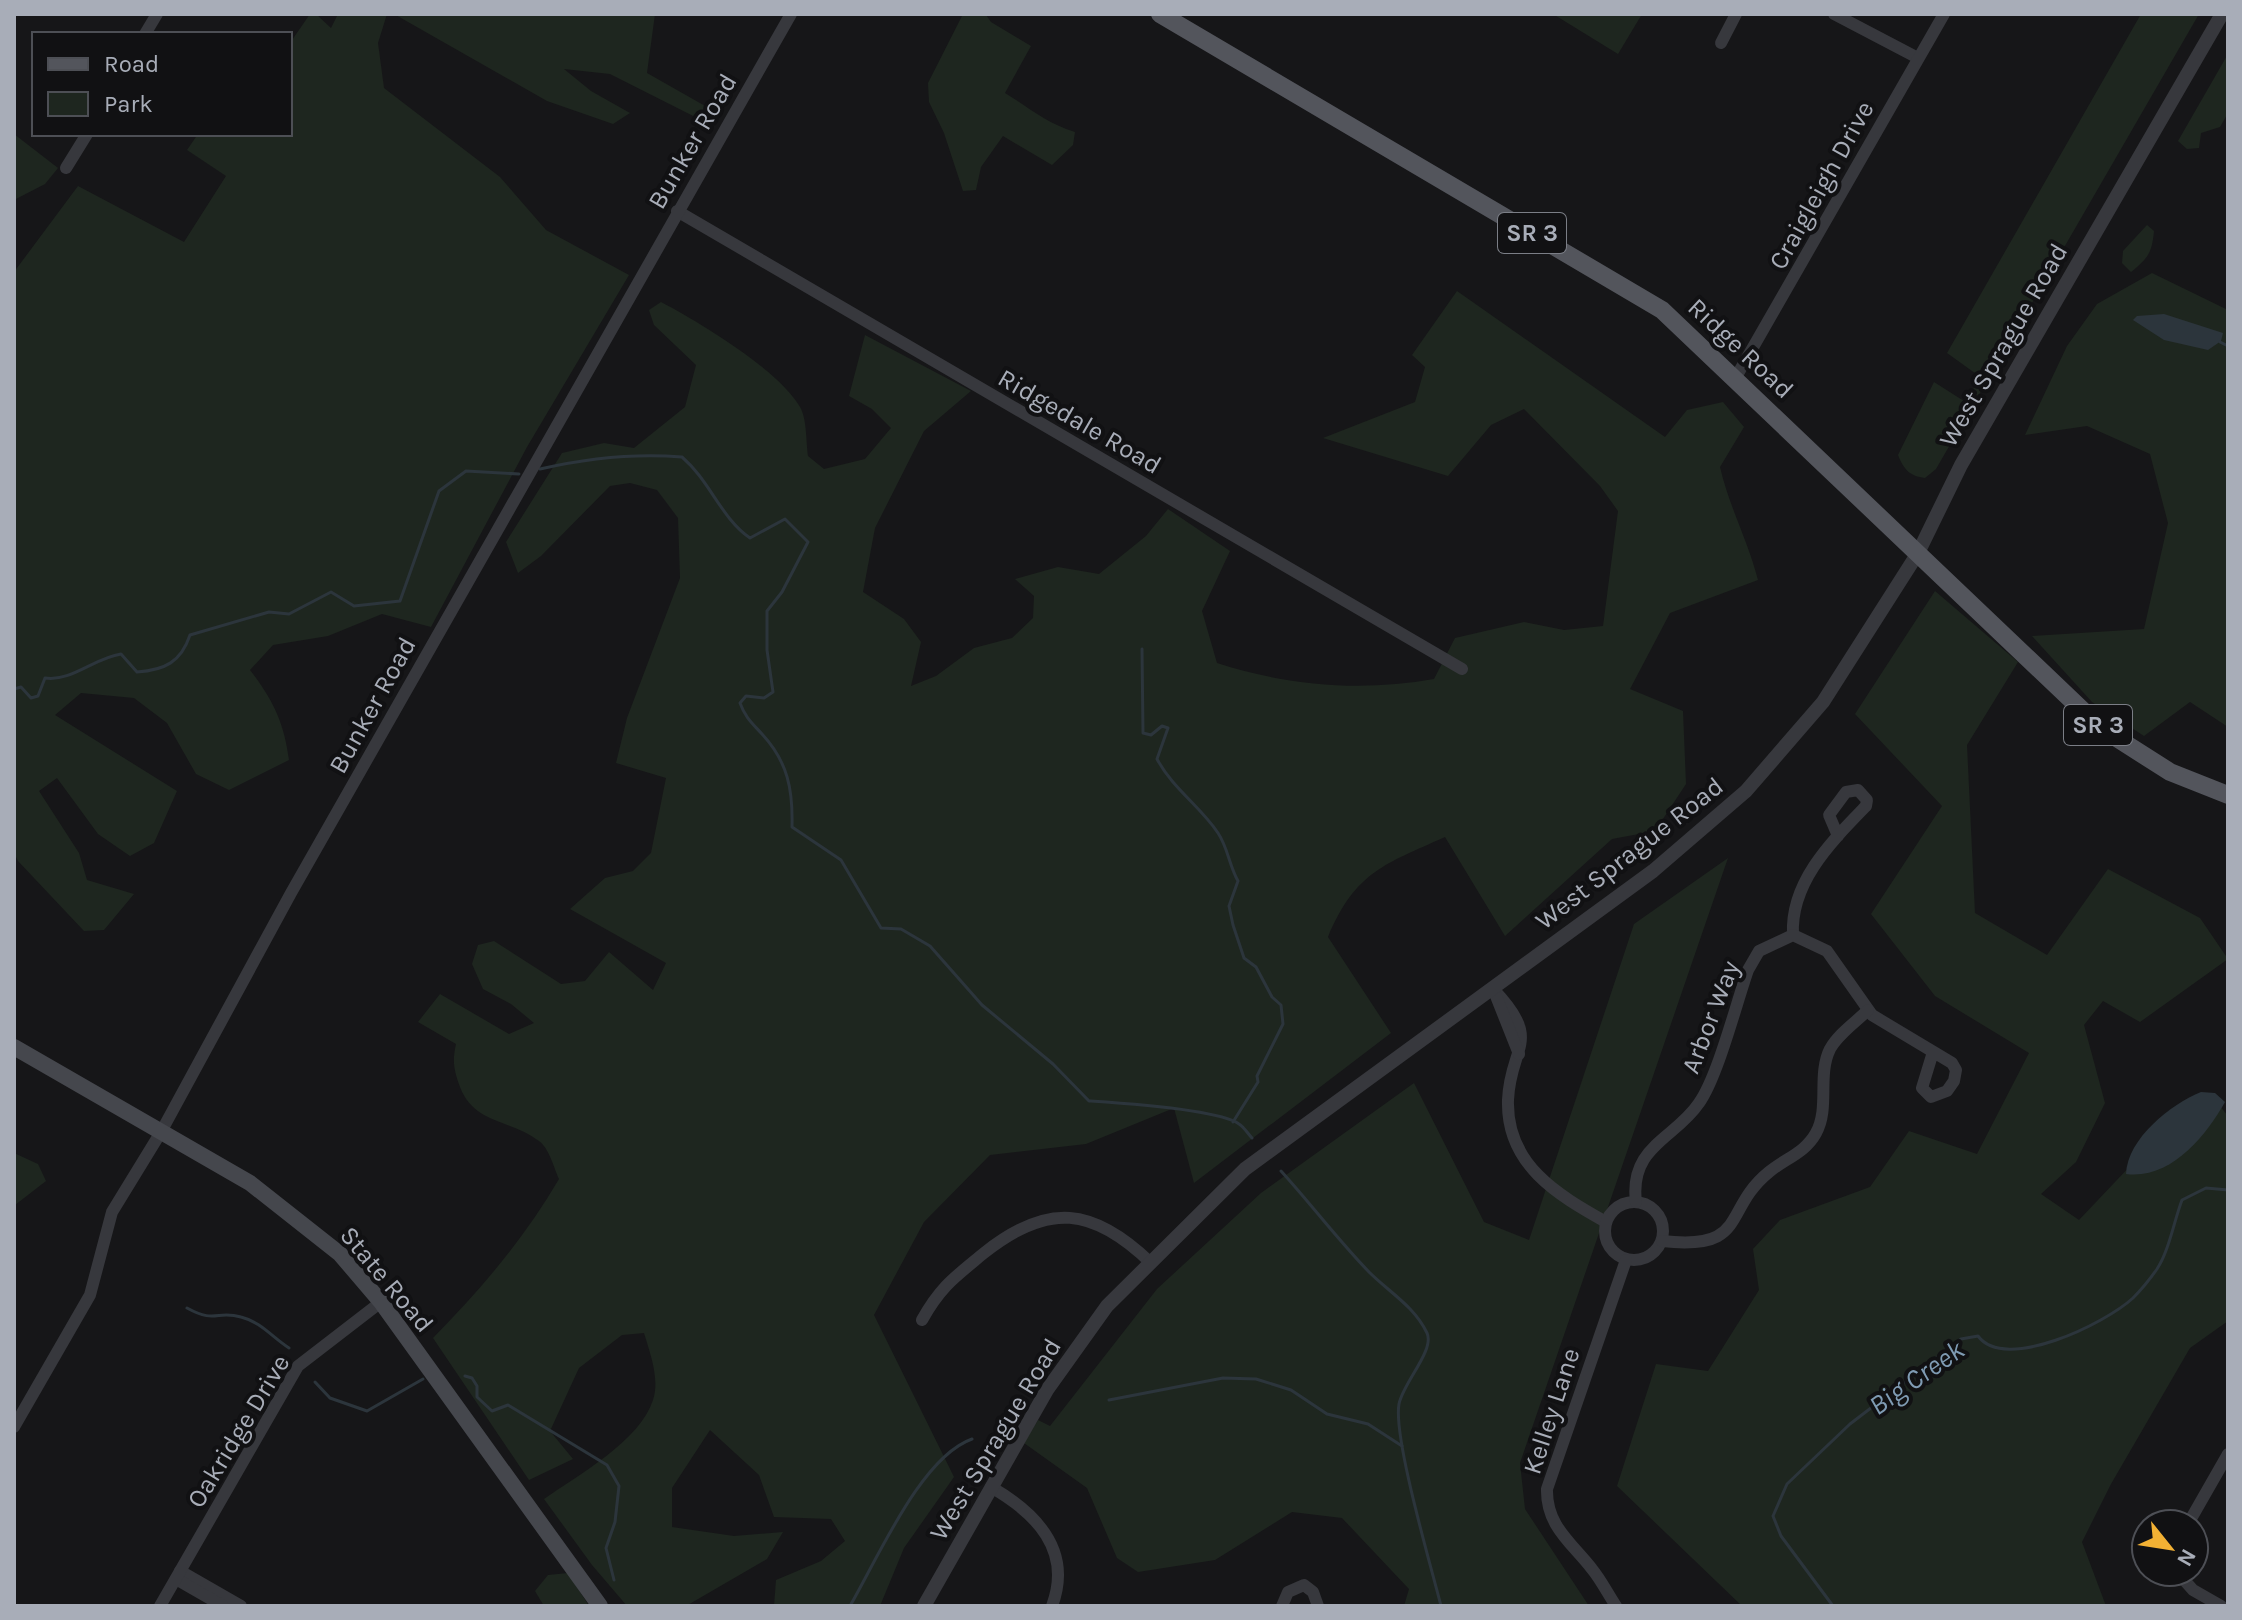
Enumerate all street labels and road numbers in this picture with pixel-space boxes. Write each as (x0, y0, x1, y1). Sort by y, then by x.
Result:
street label: Bunker Road (641, 68, 744, 214)
street label: Craigleigh Drive (1762, 96, 1881, 275)
road number: SR 3 (1498, 213, 1566, 253)
street label: West Sprague Road (1933, 238, 2074, 453)
street label: Ridge Road (1681, 292, 1800, 405)
street label: Ridgedale Road (993, 362, 1167, 481)
street label: Bunker Road (322, 632, 423, 779)
road number: SR 3 (2064, 705, 2132, 745)
street label: West Sprague Road (1529, 770, 1729, 936)
street label: Arbor Way (1675, 956, 1746, 1078)
street label: State Road (333, 1220, 440, 1339)
street label: West Sprague Road (923, 1333, 1068, 1546)
street label: Kelley Lane (1517, 1344, 1586, 1478)
street label: Oakridge Drive (181, 1349, 296, 1513)

